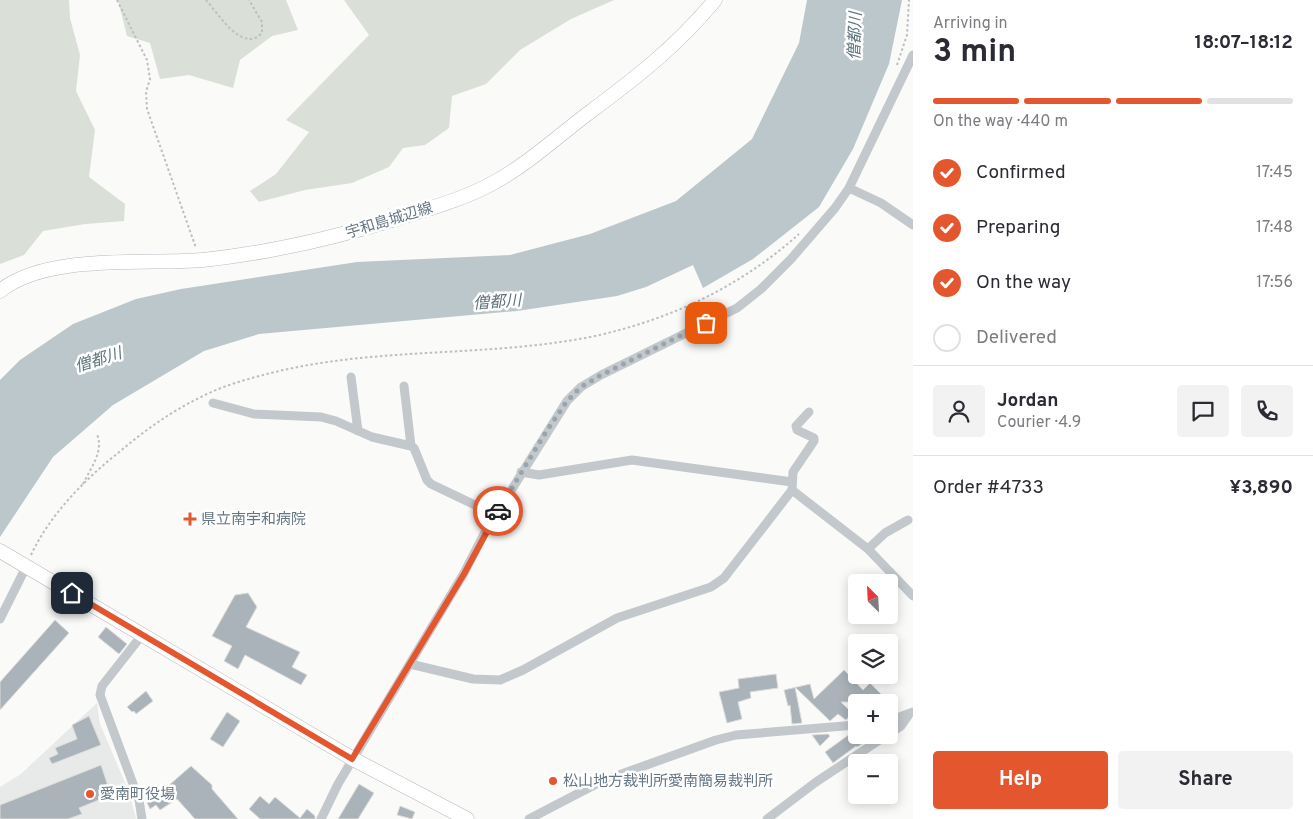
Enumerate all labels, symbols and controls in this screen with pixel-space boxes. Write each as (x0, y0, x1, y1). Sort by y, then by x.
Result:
water label: 僧都川 (845, 10, 867, 60)
text: Arriving in (933, 14, 1008, 34)
text: 18:07–18:12 (1195, 31, 1293, 55)
text: 3 min (933, 33, 1016, 73)
text: On the way · 440 m (933, 112, 1068, 132)
icon: check (933, 159, 961, 187)
text: Confirmed (976, 161, 1066, 185)
text: 17:45 (1256, 163, 1293, 183)
street label: 宇和島城辺線 (344, 199, 435, 244)
icon: check (933, 214, 961, 242)
text: Preparing (976, 216, 1060, 240)
text: 17:48 (1256, 218, 1293, 238)
icon: check (933, 269, 961, 297)
text: On the way (976, 271, 1071, 295)
text: 17:56 (1256, 273, 1293, 293)
water label: 僧都川 (472, 291, 524, 315)
pin (685, 302, 727, 344)
icon: bag (692, 309, 720, 337)
text: Delivered (976, 326, 1057, 350)
water label: 僧都川 (73, 343, 126, 378)
button: person (933, 385, 985, 437)
button: chat (1177, 385, 1229, 437)
button: phone (1241, 385, 1293, 437)
text: Jordan (997, 389, 1059, 413)
text: Courier · 4.9 (997, 413, 1081, 433)
text: Order #4733 (933, 476, 1044, 500)
text: ¥3,890 (1230, 476, 1293, 500)
courier (473, 486, 523, 536)
icon: car (484, 497, 512, 525)
place label: 県立南宇和病院 (201, 511, 306, 530)
marker: 県立南宇和病院 (183, 512, 197, 526)
pin (51, 572, 93, 614)
north arrow (848, 574, 898, 624)
map controls (848, 574, 898, 804)
icon: home (58, 579, 86, 607)
button: layers (848, 634, 898, 684)
button: + (848, 694, 898, 744)
button: Help (933, 751, 1108, 809)
button: Share (1118, 751, 1293, 809)
button: − (848, 754, 898, 804)
place label: 松山地方裁判所愛南簡易裁判所 (563, 773, 773, 792)
marker: 松山地方裁判所愛南簡易裁判所 (547, 775, 559, 787)
place label: 愛南町役場 (100, 786, 175, 805)
marker: 愛南町役場 (84, 788, 96, 800)

